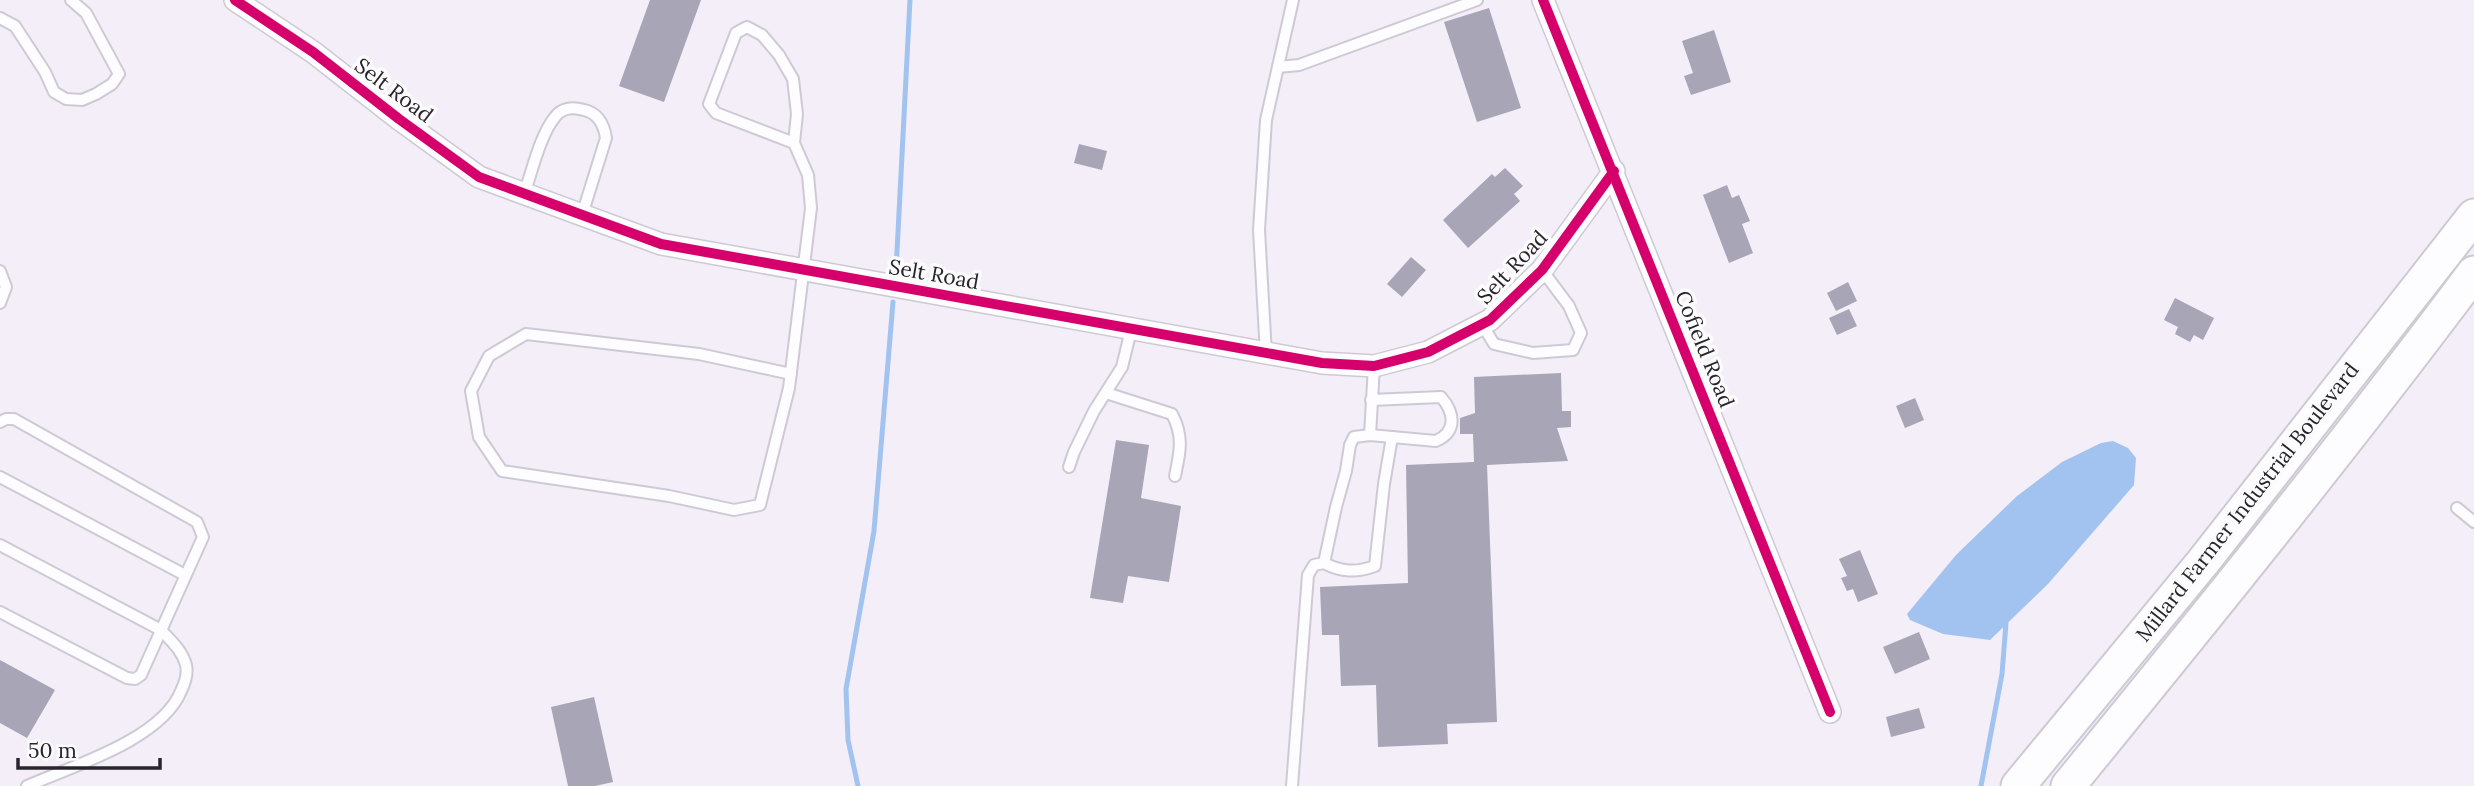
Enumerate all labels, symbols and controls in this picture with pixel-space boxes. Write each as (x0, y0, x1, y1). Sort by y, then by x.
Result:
street label: Selt Road (349, 52, 439, 128)
street label: Selt Road (1471, 224, 1553, 310)
street label: Selt Road (887, 253, 981, 295)
street label: Cofield Road (1669, 287, 1741, 411)
street label: Millard Farmer Industrial Boulevard (2130, 357, 2364, 647)
scale bar (18, 726, 159, 770)
text: 50 m (28, 737, 77, 764)

